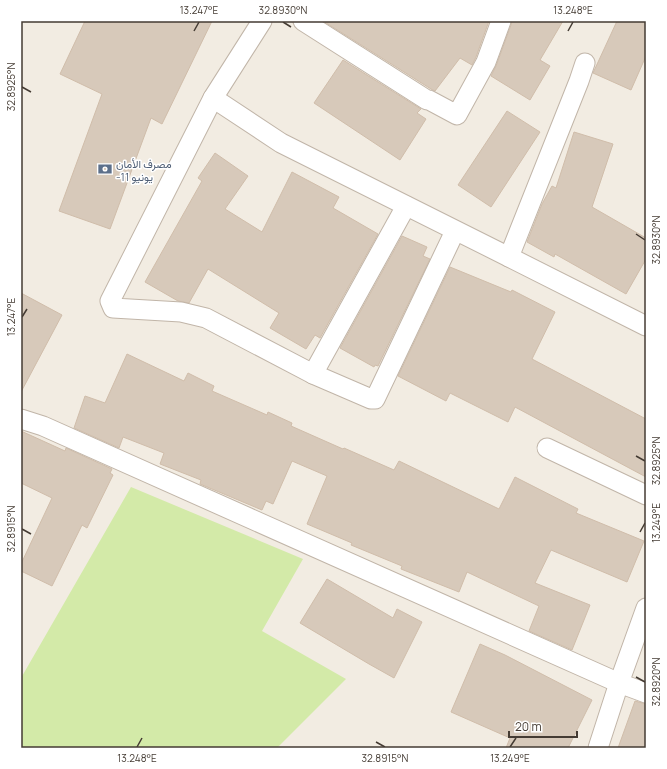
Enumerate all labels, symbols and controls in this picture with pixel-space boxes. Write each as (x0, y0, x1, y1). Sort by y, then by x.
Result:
text: 13.247°E (180, 3, 219, 17)
text: 32.8930°N (259, 3, 308, 17)
text: 13.248°E (553, 3, 593, 17)
text: 32.8925°N (4, 63, 18, 111)
place label: مصرف الأمان -11 يونيو (116, 156, 172, 184)
bank icon: مصرف الأمان -11 يونيو (97, 161, 113, 177)
text: 32.8930°N (649, 215, 663, 264)
text: 13.247°E (4, 297, 18, 336)
text: 32.8925°N (649, 437, 663, 485)
text: 13.249°E (649, 503, 663, 543)
text: 32.8915°N (4, 505, 18, 552)
text: 32.8920°N (649, 657, 663, 706)
scale bar (509, 713, 577, 739)
text: 20 m (515, 718, 542, 735)
text: 13.248°E (117, 751, 157, 765)
text: 32.8915°N (362, 751, 409, 765)
text: 13.249°E (490, 751, 530, 765)

